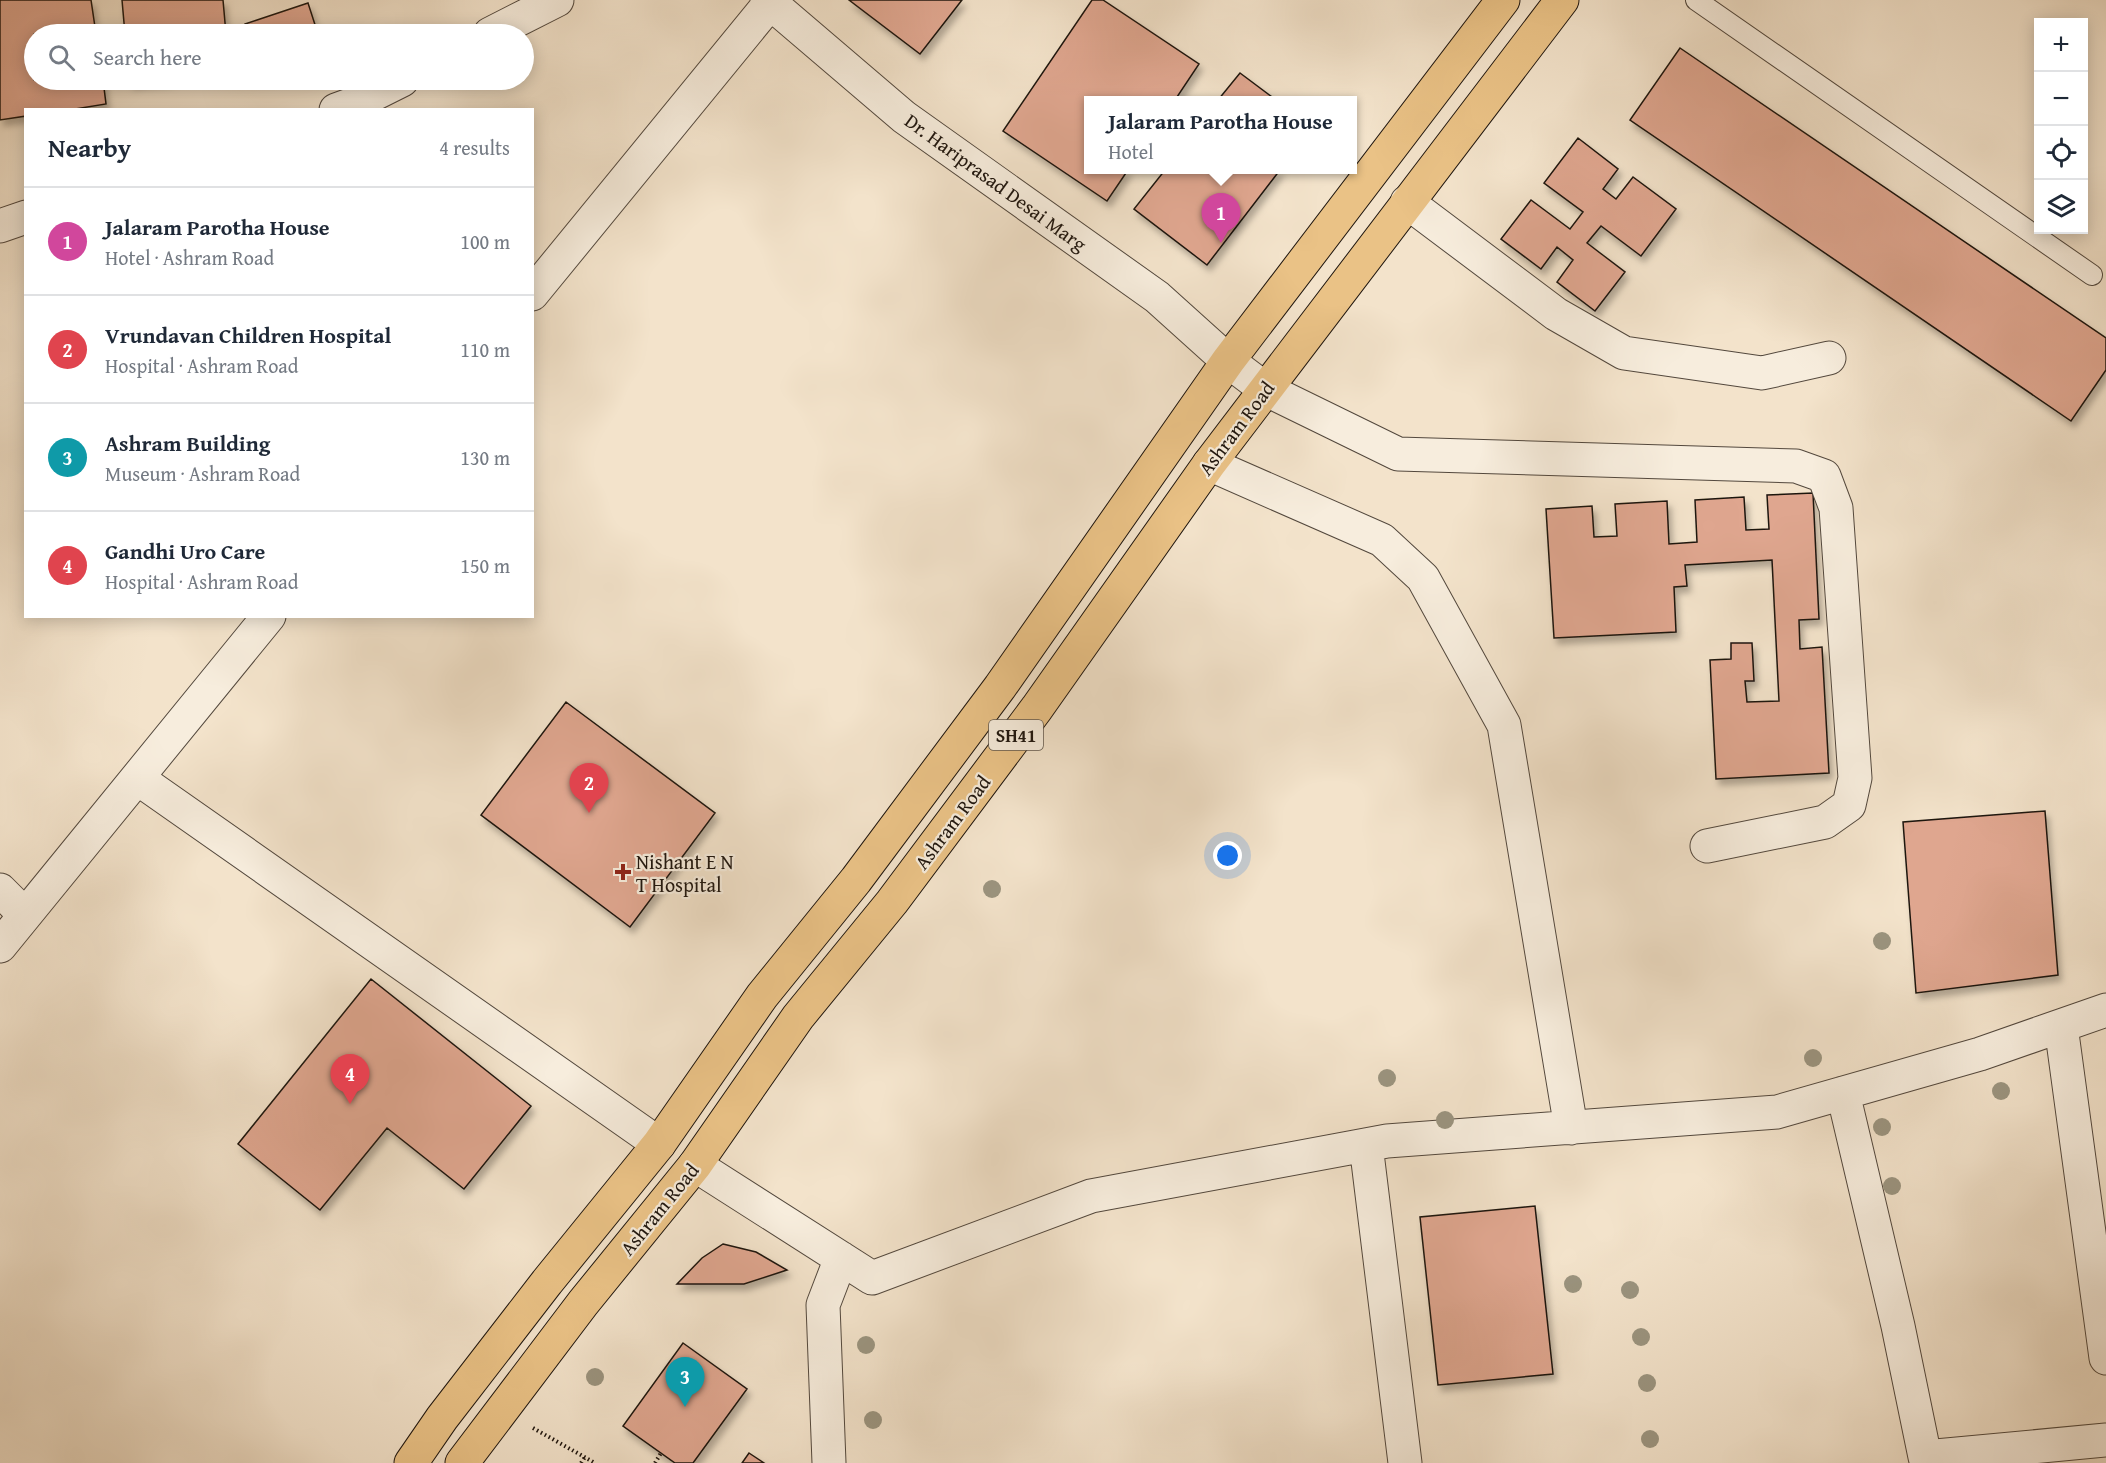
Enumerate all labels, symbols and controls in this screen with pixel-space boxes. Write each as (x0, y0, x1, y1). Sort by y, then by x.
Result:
map controls (2034, 18, 2088, 234)
button: + (2034, 18, 2088, 72)
search box (24, 24, 534, 90)
icon: search (45, 41, 78, 74)
text: Search here (93, 41, 202, 73)
button: − (2034, 72, 2088, 126)
popup (1084, 96, 1357, 174)
text: Jalaram Parotha House (1108, 105, 1333, 137)
street label: Dr. Hariprasad Desai Marg (899, 106, 1093, 258)
button: locate (2034, 126, 2088, 180)
text: Nearby (48, 128, 131, 167)
text: 4 results (439, 133, 510, 162)
text: Hotel (1108, 137, 1154, 166)
button: layers (2034, 180, 2088, 234)
pin: 1 (1202, 194, 1240, 243)
text: Jalaram Parotha House (105, 211, 330, 243)
text: 1 (62, 227, 73, 256)
text: 100 m (460, 227, 510, 256)
text: Hotel · Ashram Road (105, 243, 274, 272)
text: Vrundavan Children Hospital (105, 319, 391, 351)
text: 2 (62, 335, 73, 364)
text: 110 m (460, 335, 510, 364)
text: Hospital · Ashram Road (105, 351, 298, 380)
street label: Ashram Road (1191, 375, 1281, 481)
text: Ashram Building (105, 427, 270, 459)
text: 3 (62, 443, 73, 472)
text: 130 m (460, 443, 510, 472)
text: Museum · Ashram Road (105, 459, 300, 488)
text: Gandhi Uro Care (105, 535, 265, 567)
text: 4 (62, 551, 73, 580)
text: 150 m (460, 551, 510, 580)
text: Hospital · Ashram Road (105, 567, 298, 596)
road number: SH41 (989, 720, 1043, 750)
pin: 2 (570, 764, 608, 813)
street label: Ashram Road (907, 769, 997, 875)
your location (1213, 841, 1242, 870)
place label: Nishant E N T Hospital (636, 847, 734, 899)
marker: Nishant E N T Hospital (614, 863, 632, 881)
pin: 4 (330, 1054, 370, 1104)
street label: Ashram Road (613, 1156, 706, 1261)
pin: 3 (666, 1358, 704, 1407)

